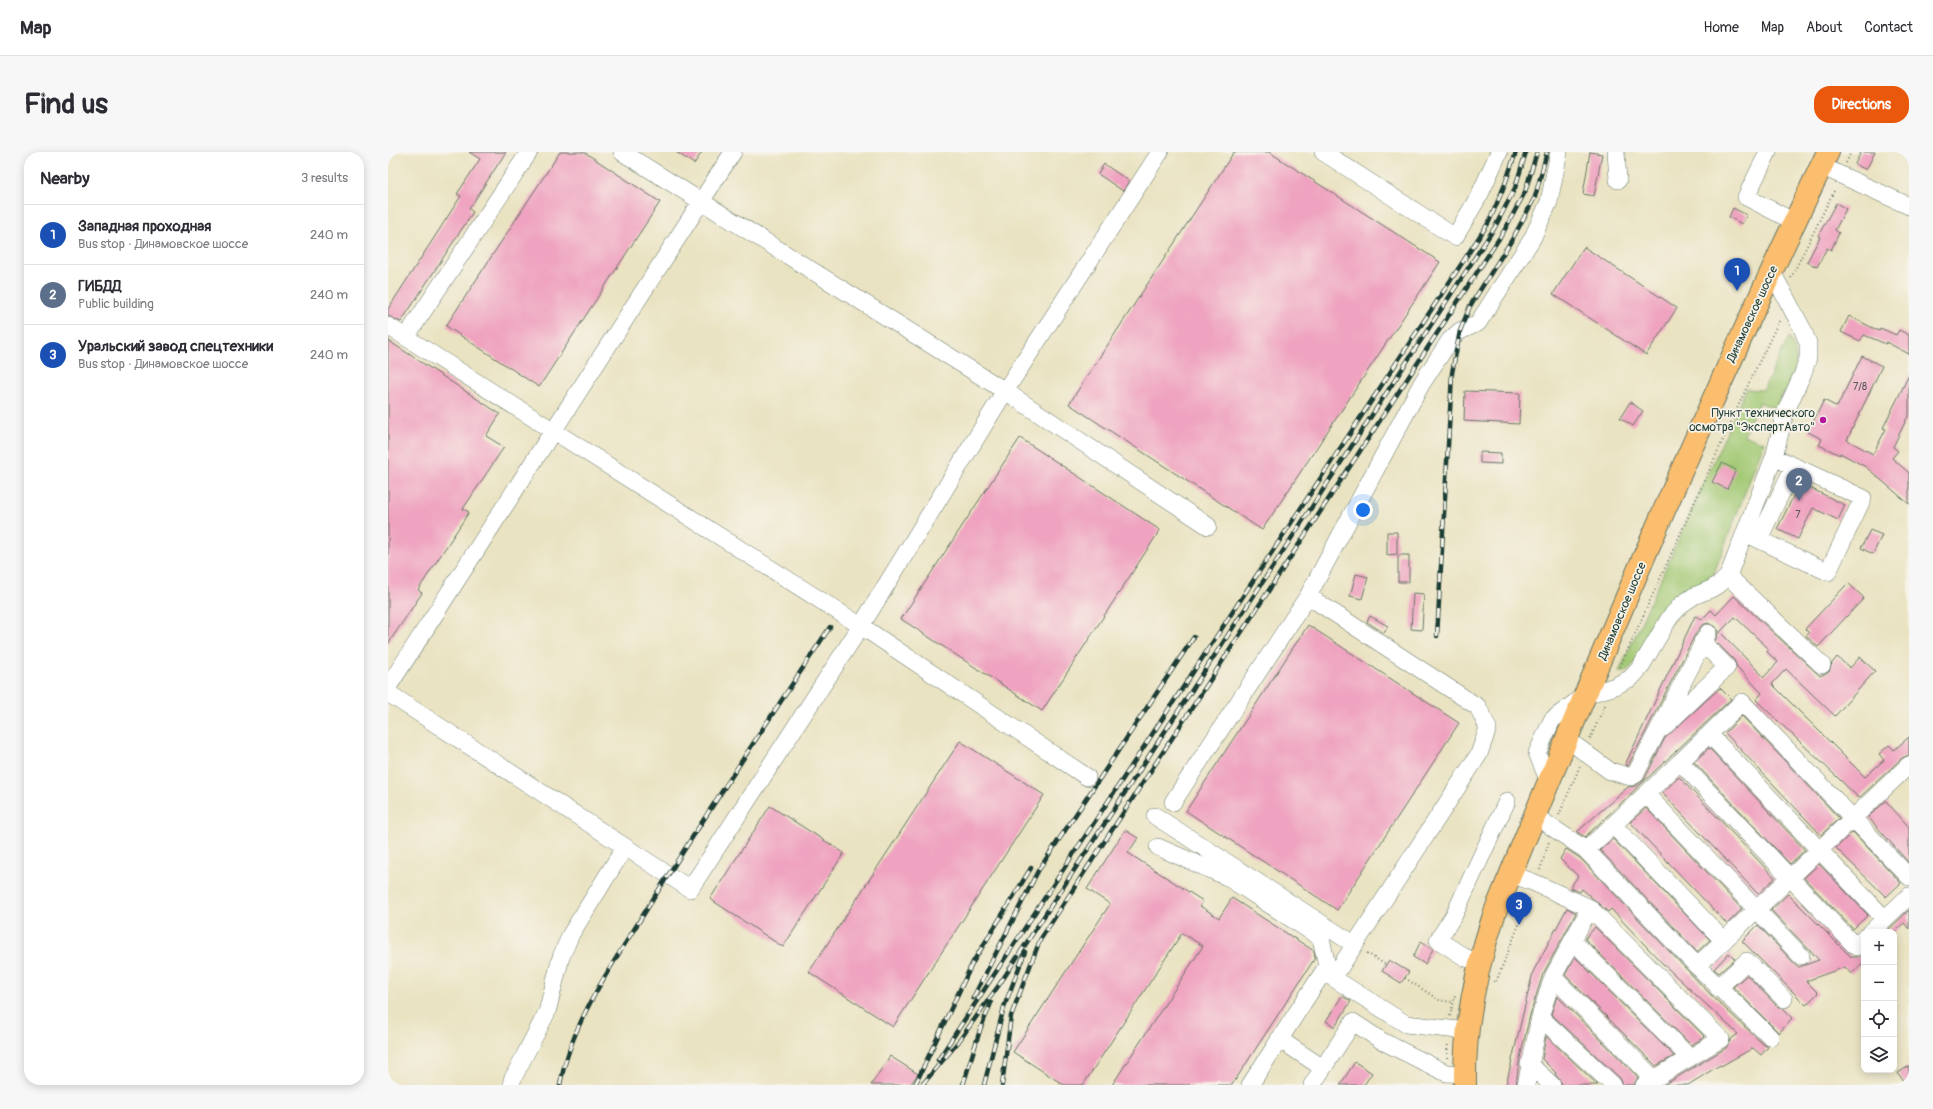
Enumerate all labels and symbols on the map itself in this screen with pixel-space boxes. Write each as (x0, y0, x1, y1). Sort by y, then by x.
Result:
pin: 1 (1724, 258, 1750, 291)
street label: Динамовское шоссе (1723, 264, 1781, 366)
house number: 7/8 (1853, 381, 1867, 393)
place label: Пункт технического осмотра "ЭкспертАвто" (1689, 406, 1816, 435)
marker: Пункт технического осмотра "ЭкспертАвто" (1818, 415, 1828, 425)
pin: 2 (1786, 468, 1812, 501)
your location (1353, 500, 1373, 520)
house number: 7 (1795, 509, 1801, 521)
street label: Динамовское шоссе (1595, 560, 1650, 663)
pin: 3 (1506, 892, 1532, 925)

